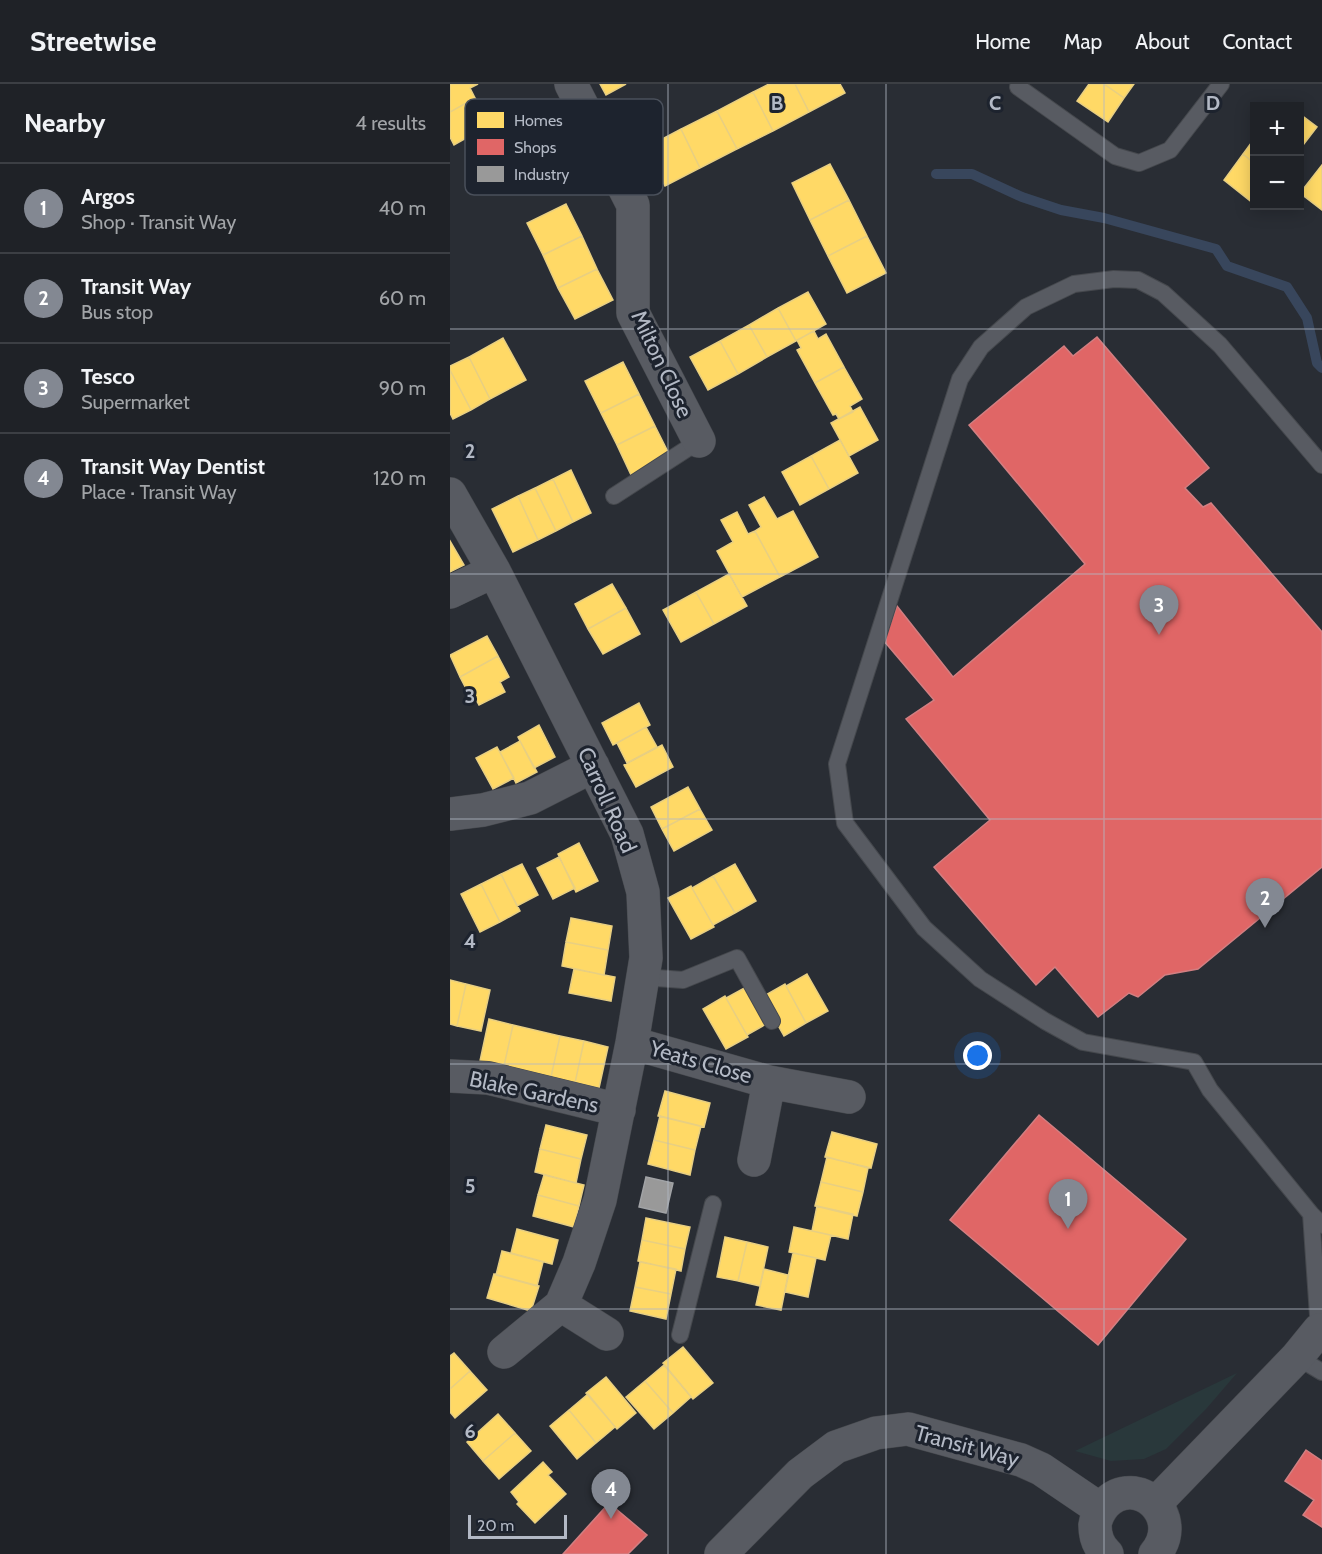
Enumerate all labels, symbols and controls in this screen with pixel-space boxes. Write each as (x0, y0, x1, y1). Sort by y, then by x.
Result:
text: Streetwise (30, 24, 156, 58)
text: Home (975, 29, 1031, 54)
text: Map (1064, 29, 1102, 54)
text: About (1135, 29, 1189, 54)
text: Contact (1222, 29, 1292, 54)
text: B (771, 91, 783, 115)
text: C (989, 91, 1001, 115)
text: D (1206, 91, 1220, 115)
legend (465, 99, 663, 195)
map controls (1250, 102, 1304, 210)
button: + (1250, 102, 1304, 156)
text: Nearby (24, 107, 105, 139)
text: 4 results (355, 111, 426, 135)
text: Homes (514, 111, 563, 130)
text: Shops (514, 138, 557, 157)
button: − (1250, 156, 1304, 210)
text: Industry (514, 165, 569, 184)
text: Argos (81, 183, 135, 210)
text: 1 (40, 196, 47, 220)
text: 40 m (378, 196, 426, 220)
text: Shop · Transit Way (81, 210, 236, 234)
text: Transit Way (81, 273, 191, 300)
text: 2 (38, 286, 49, 310)
text: 60 m (379, 286, 426, 310)
text: Bus stop (81, 300, 153, 324)
street label: Milton Close (625, 306, 699, 422)
text: Tesco (81, 363, 135, 390)
text: 3 (38, 376, 49, 400)
text: 90 m (379, 376, 426, 400)
text: Supermarket (81, 390, 190, 414)
text: 2 (465, 439, 475, 463)
text: Transit Way Dentist (81, 453, 265, 480)
text: 4 (37, 466, 50, 490)
text: 120 m (373, 466, 426, 490)
text: Place · Transit Way (81, 480, 237, 504)
pin: 3 (1140, 586, 1178, 635)
text: 3 (465, 684, 475, 708)
street label: Carroll Road (572, 743, 642, 857)
pin: 2 (1246, 878, 1284, 928)
text: 4 (464, 929, 476, 953)
street label: Yeats Close (646, 1034, 755, 1089)
your location (963, 1041, 992, 1070)
street label: Blake Gardens (467, 1065, 601, 1119)
text: 5 (465, 1174, 475, 1198)
pin: 1 (1048, 1180, 1088, 1229)
text: 6 (464, 1419, 476, 1443)
street label: Transit Way (912, 1419, 1022, 1473)
pin: 4 (592, 1470, 630, 1519)
scale bar (468, 1512, 567, 1540)
text: 20 m (477, 1516, 514, 1535)

